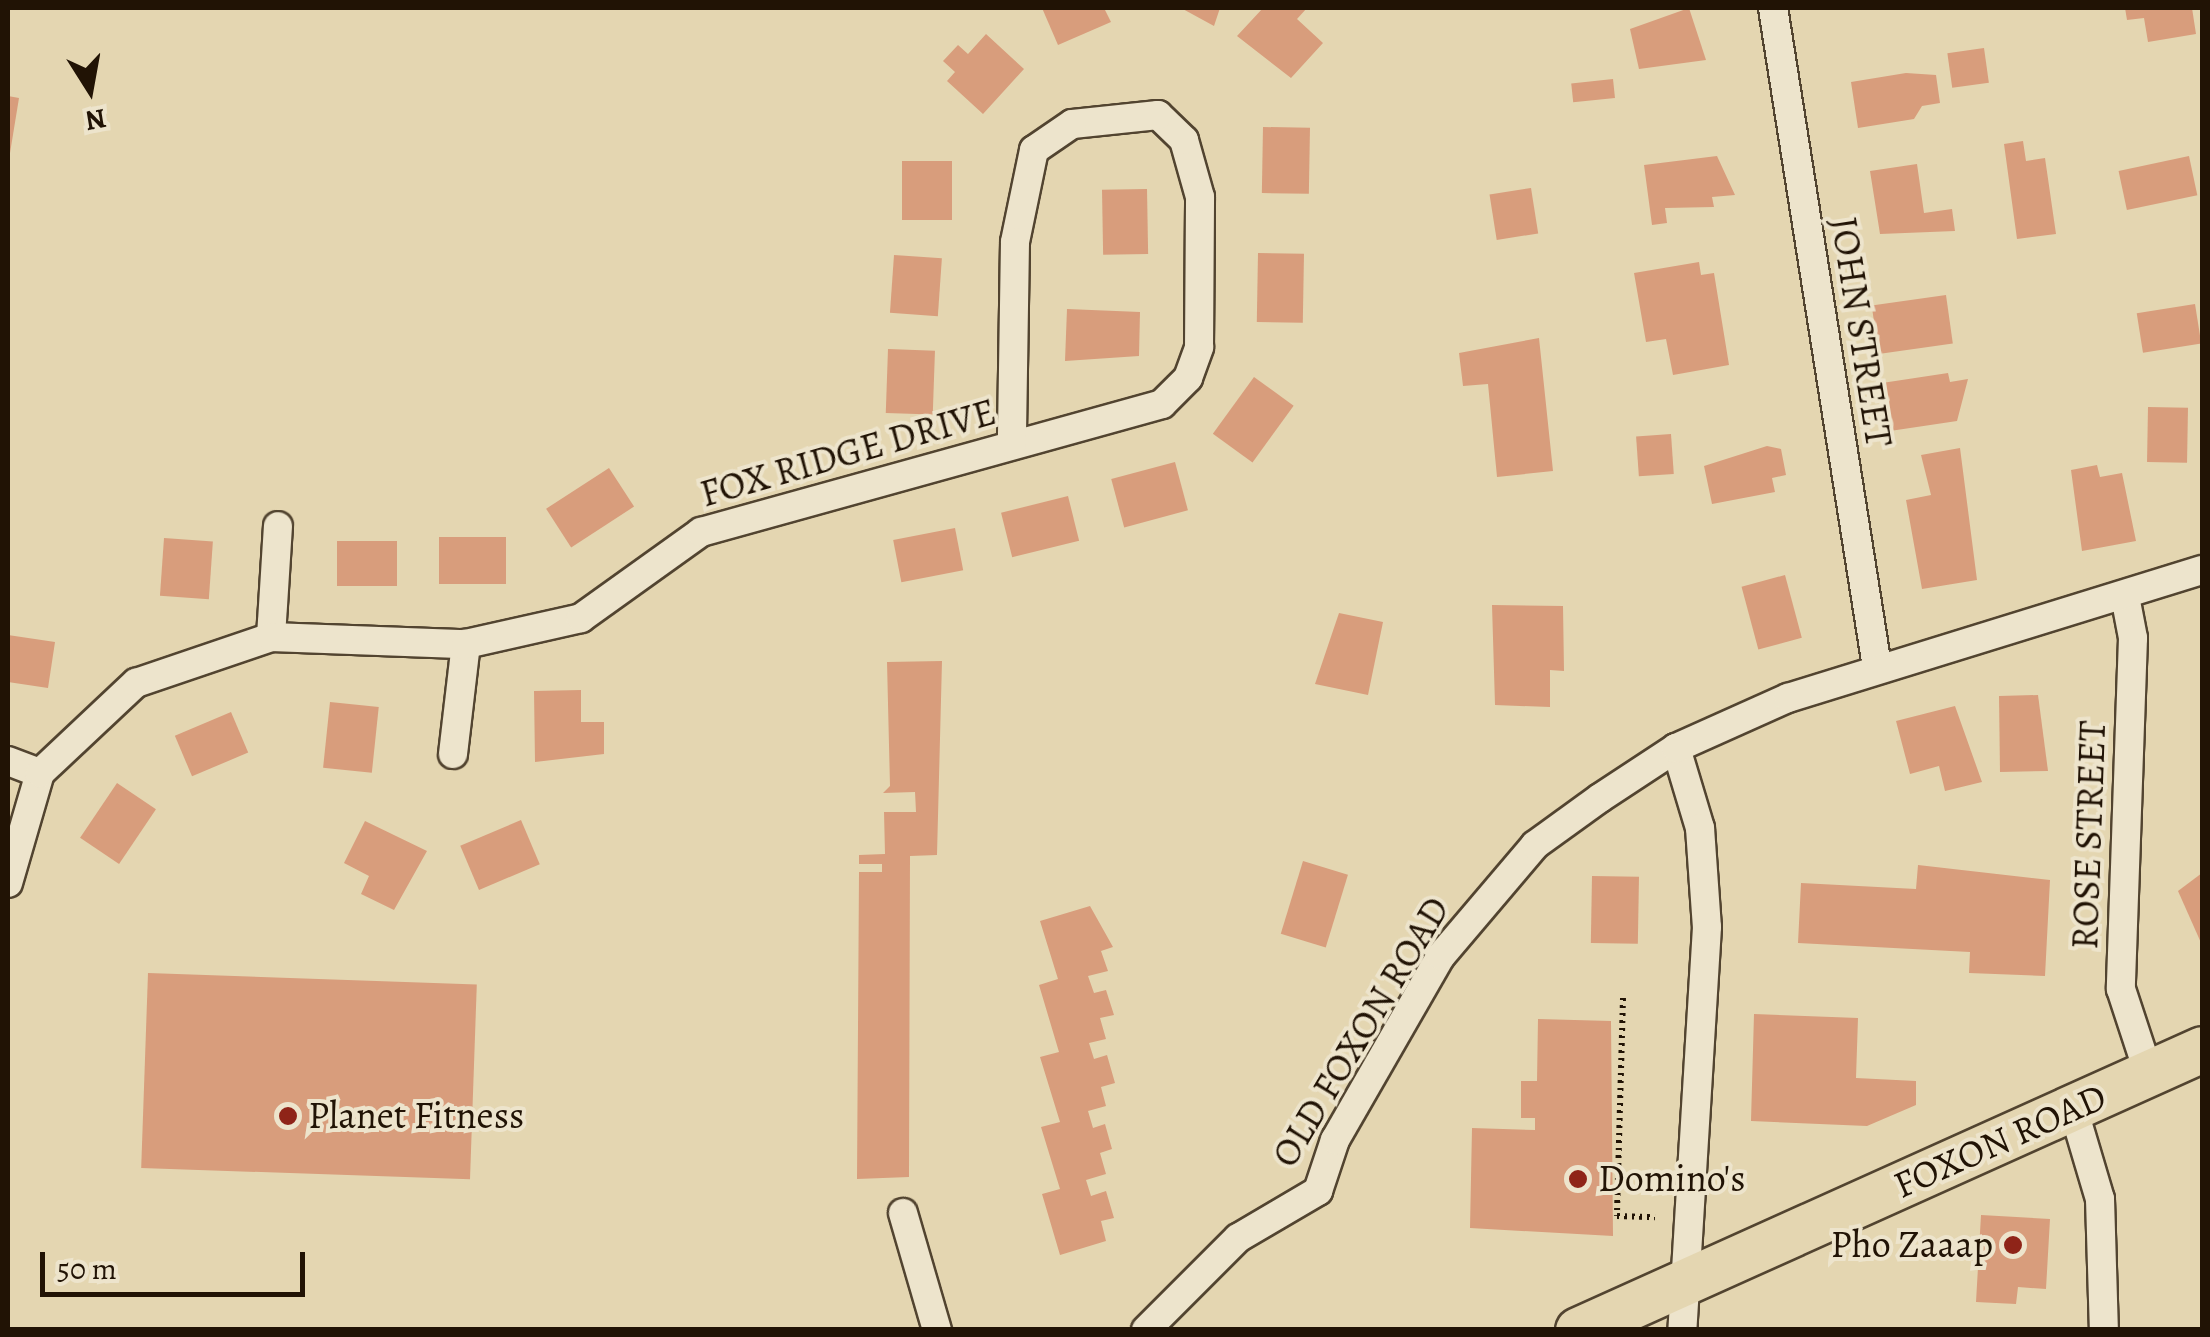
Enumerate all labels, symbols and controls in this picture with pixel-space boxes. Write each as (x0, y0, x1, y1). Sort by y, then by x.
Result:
north arrow (40, 40, 140, 140)
text: N (82, 99, 109, 140)
street label: JOHN STREET (1820, 214, 1902, 450)
street label: FOX RIDGE DRIVE (695, 389, 1001, 517)
street label: ROSE STREET (2062, 720, 2116, 950)
street label: OLD FOXON ROAD (1262, 889, 1460, 1175)
street label: FOXON ROAD (1887, 1074, 2113, 1208)
place label: Planet Fitness (308, 1093, 524, 1139)
marker: Planet Fitness (277, 1105, 299, 1127)
place label: Domino's (1598, 1156, 1745, 1202)
marker: Domino's (1567, 1168, 1589, 1190)
place label: Pho Zaaap (1831, 1222, 1993, 1268)
scale bar (45, 1232, 310, 1294)
marker: Pho Zaaap (2002, 1234, 2024, 1256)
text: 50 m (57, 1249, 117, 1289)

